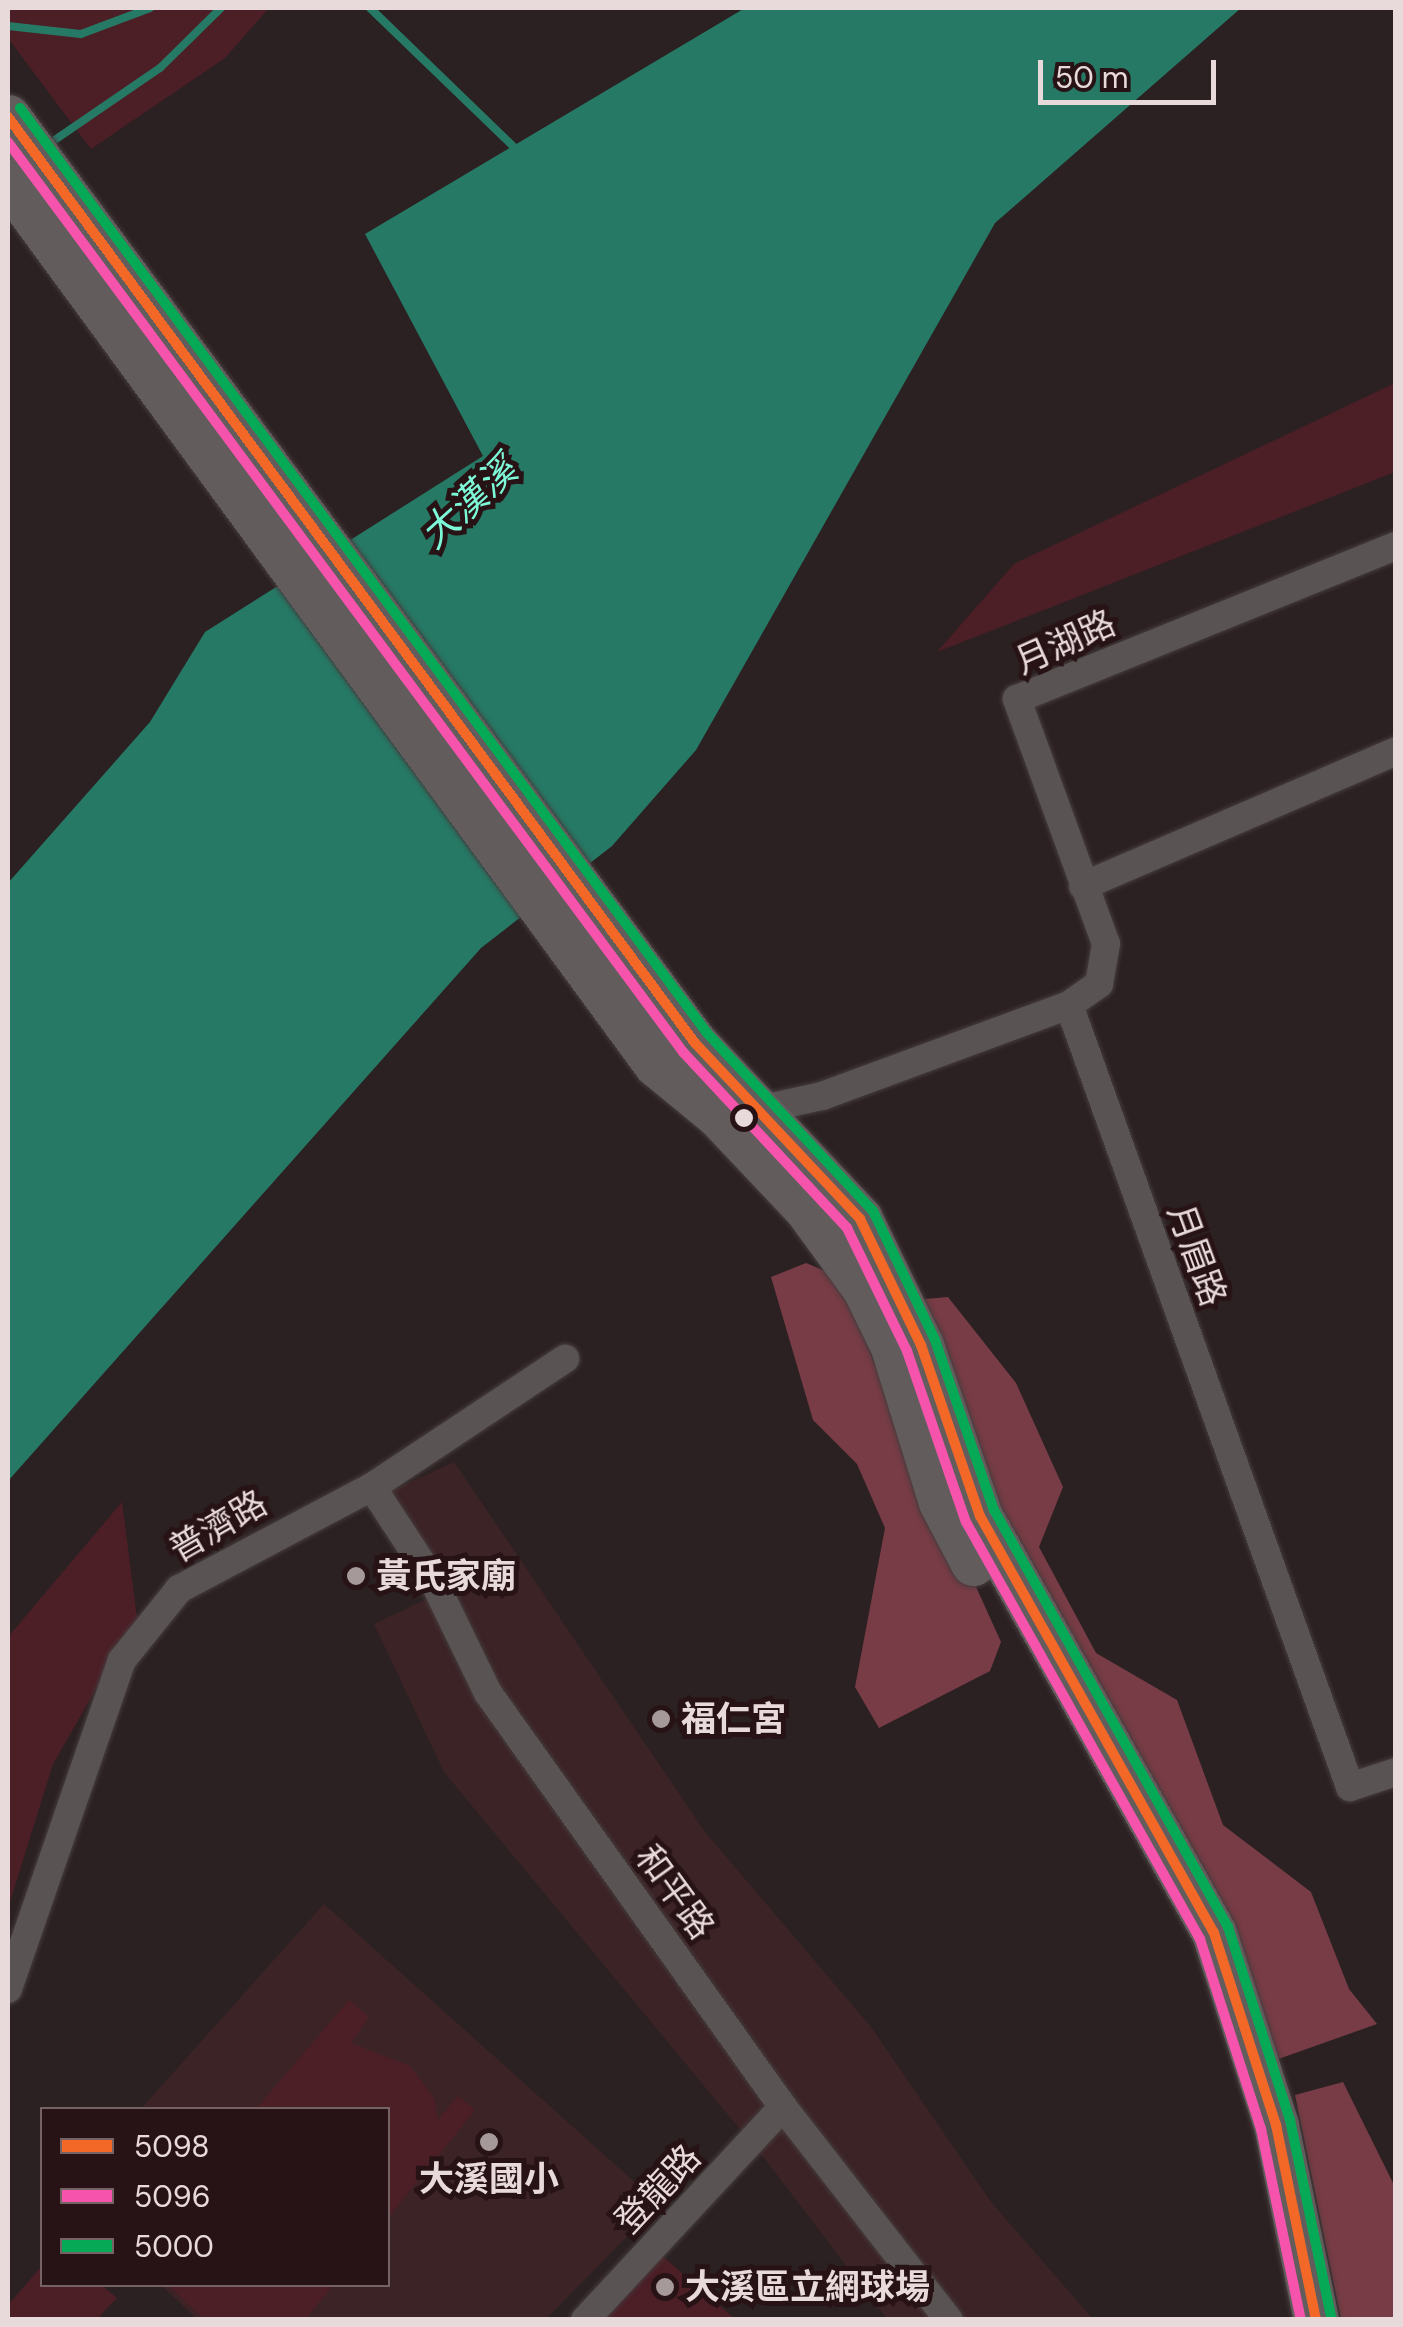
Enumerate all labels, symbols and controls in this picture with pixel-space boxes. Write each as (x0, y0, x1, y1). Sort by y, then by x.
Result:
scale bar (1043, 40, 1220, 102)
text: 50 m (1055, 58, 1129, 97)
water label: 大漢溪 (411, 448, 527, 558)
street label: 月湖路 (1008, 601, 1122, 683)
unlabelled marker (734, 1108, 754, 1128)
street label: 月眉路 (1159, 1198, 1235, 1312)
street label: 普濟路 (162, 1482, 274, 1570)
place label: 黃氏家廟 (376, 1555, 516, 1597)
marker: 黃氏家廟 (345, 1565, 367, 1587)
place label: 福仁宮 (681, 1698, 786, 1740)
marker: 福仁宮 (650, 1708, 672, 1730)
street label: 和平路 (627, 1837, 723, 1947)
legend (40, 2107, 390, 2287)
text: 5098 (134, 2127, 209, 2166)
marker: 大溪國小 (478, 2131, 500, 2153)
street label: 登龍路 (607, 2136, 709, 2242)
place label: 大溪國小 (419, 2158, 559, 2200)
text: 5096 (134, 2177, 211, 2216)
text: 5000 (134, 2227, 214, 2266)
place label: 大溪區立網球場 (685, 2266, 930, 2308)
marker: 大溪區立網球場 (654, 2276, 676, 2298)

